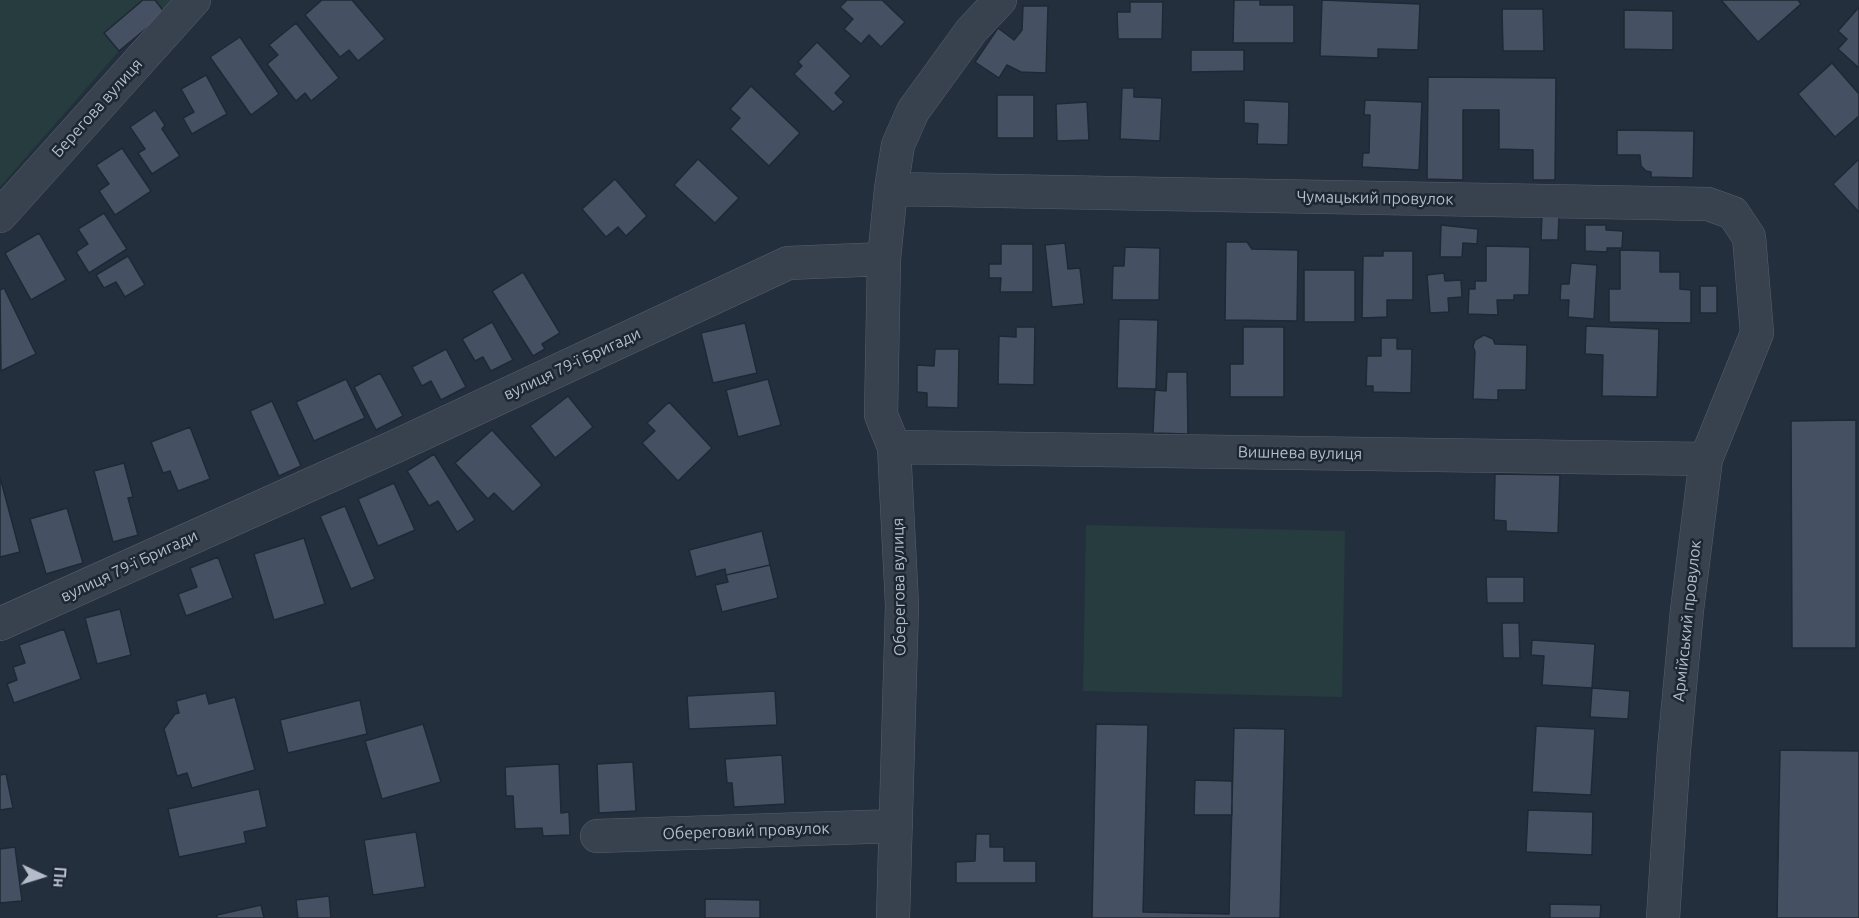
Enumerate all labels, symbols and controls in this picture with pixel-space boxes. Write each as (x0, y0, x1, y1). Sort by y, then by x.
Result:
street label: Берегова вулиця (48, 55, 146, 161)
street label: Чумацький провулок (1296, 187, 1454, 209)
street label: вулиця 79-ї Бригади (500, 324, 644, 404)
street label: Вишнева вулиця (1238, 442, 1362, 464)
street label: Оберегова вулиця (888, 518, 910, 656)
street label: вулиця 79-ї Бригади (57, 526, 201, 606)
street label: Армійський провулок (1669, 539, 1705, 703)
street label: Обереговий провулок (662, 818, 830, 844)
north arrow (12, 846, 72, 906)
text: Пн (50, 866, 70, 888)

